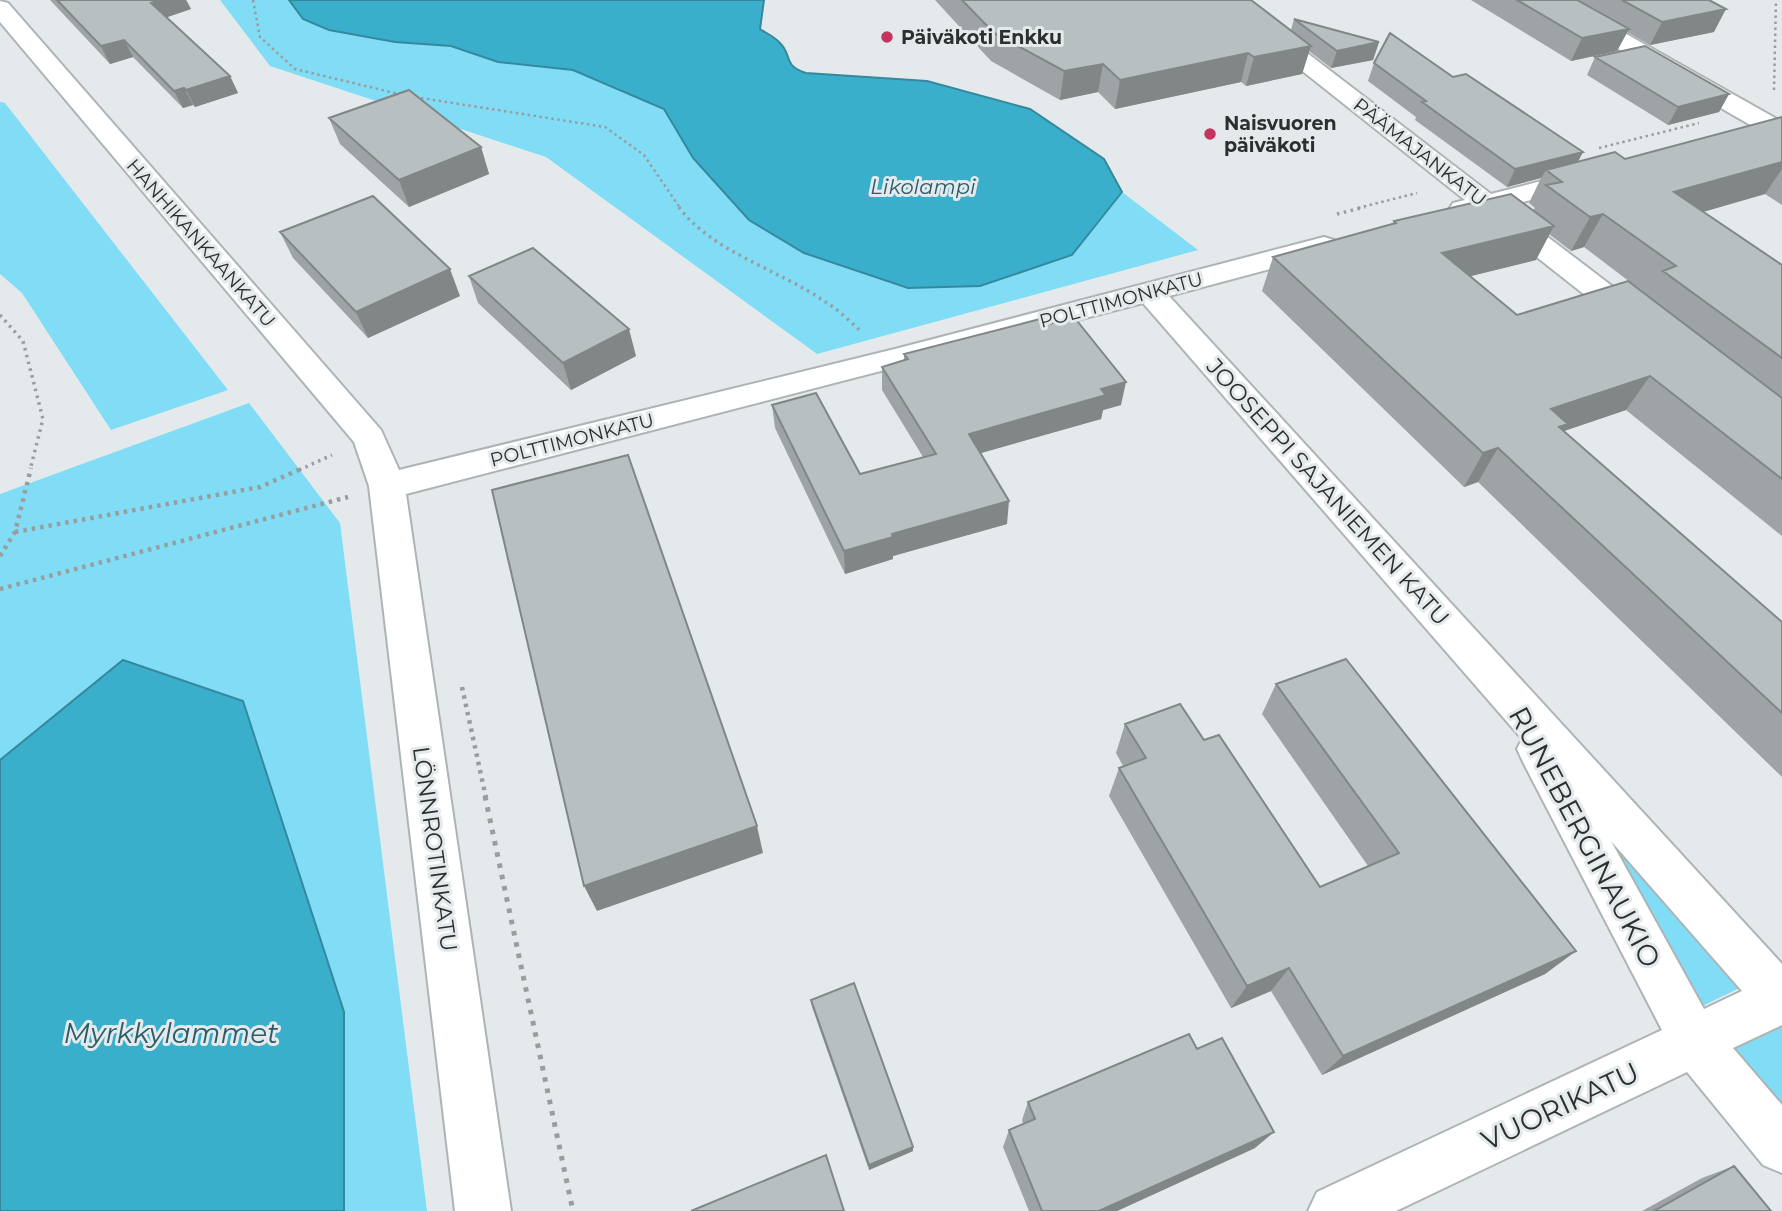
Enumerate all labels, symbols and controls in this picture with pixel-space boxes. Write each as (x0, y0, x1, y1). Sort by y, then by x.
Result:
place label: Päiväkoti Enkku (901, 26, 1062, 49)
marker: Päiväkoti Enkku (879, 29, 895, 45)
street label: PÄÄMAJANKATU (1349, 93, 1491, 211)
place label: Naisvuoren päiväkoti (1224, 112, 1337, 157)
marker: Naisvuoren päiväkoti (1202, 126, 1218, 142)
street label: HANHIKANKAANKATU (122, 154, 280, 332)
water label: Likolampi (870, 174, 976, 199)
street label: POLTTIMONKATU (1037, 267, 1205, 333)
street label: JOOSEPPI SAJANIEMEN KATU (1200, 352, 1455, 631)
street label: POLTTIMONKATU (488, 408, 656, 472)
street label: RUNEBERGINAUKIO (1502, 701, 1668, 973)
street label: LÖNNROTINKATU (407, 745, 463, 953)
water label: Myrkkylammet (64, 1016, 279, 1050)
street label: VUORIKATU (1476, 1055, 1644, 1157)

